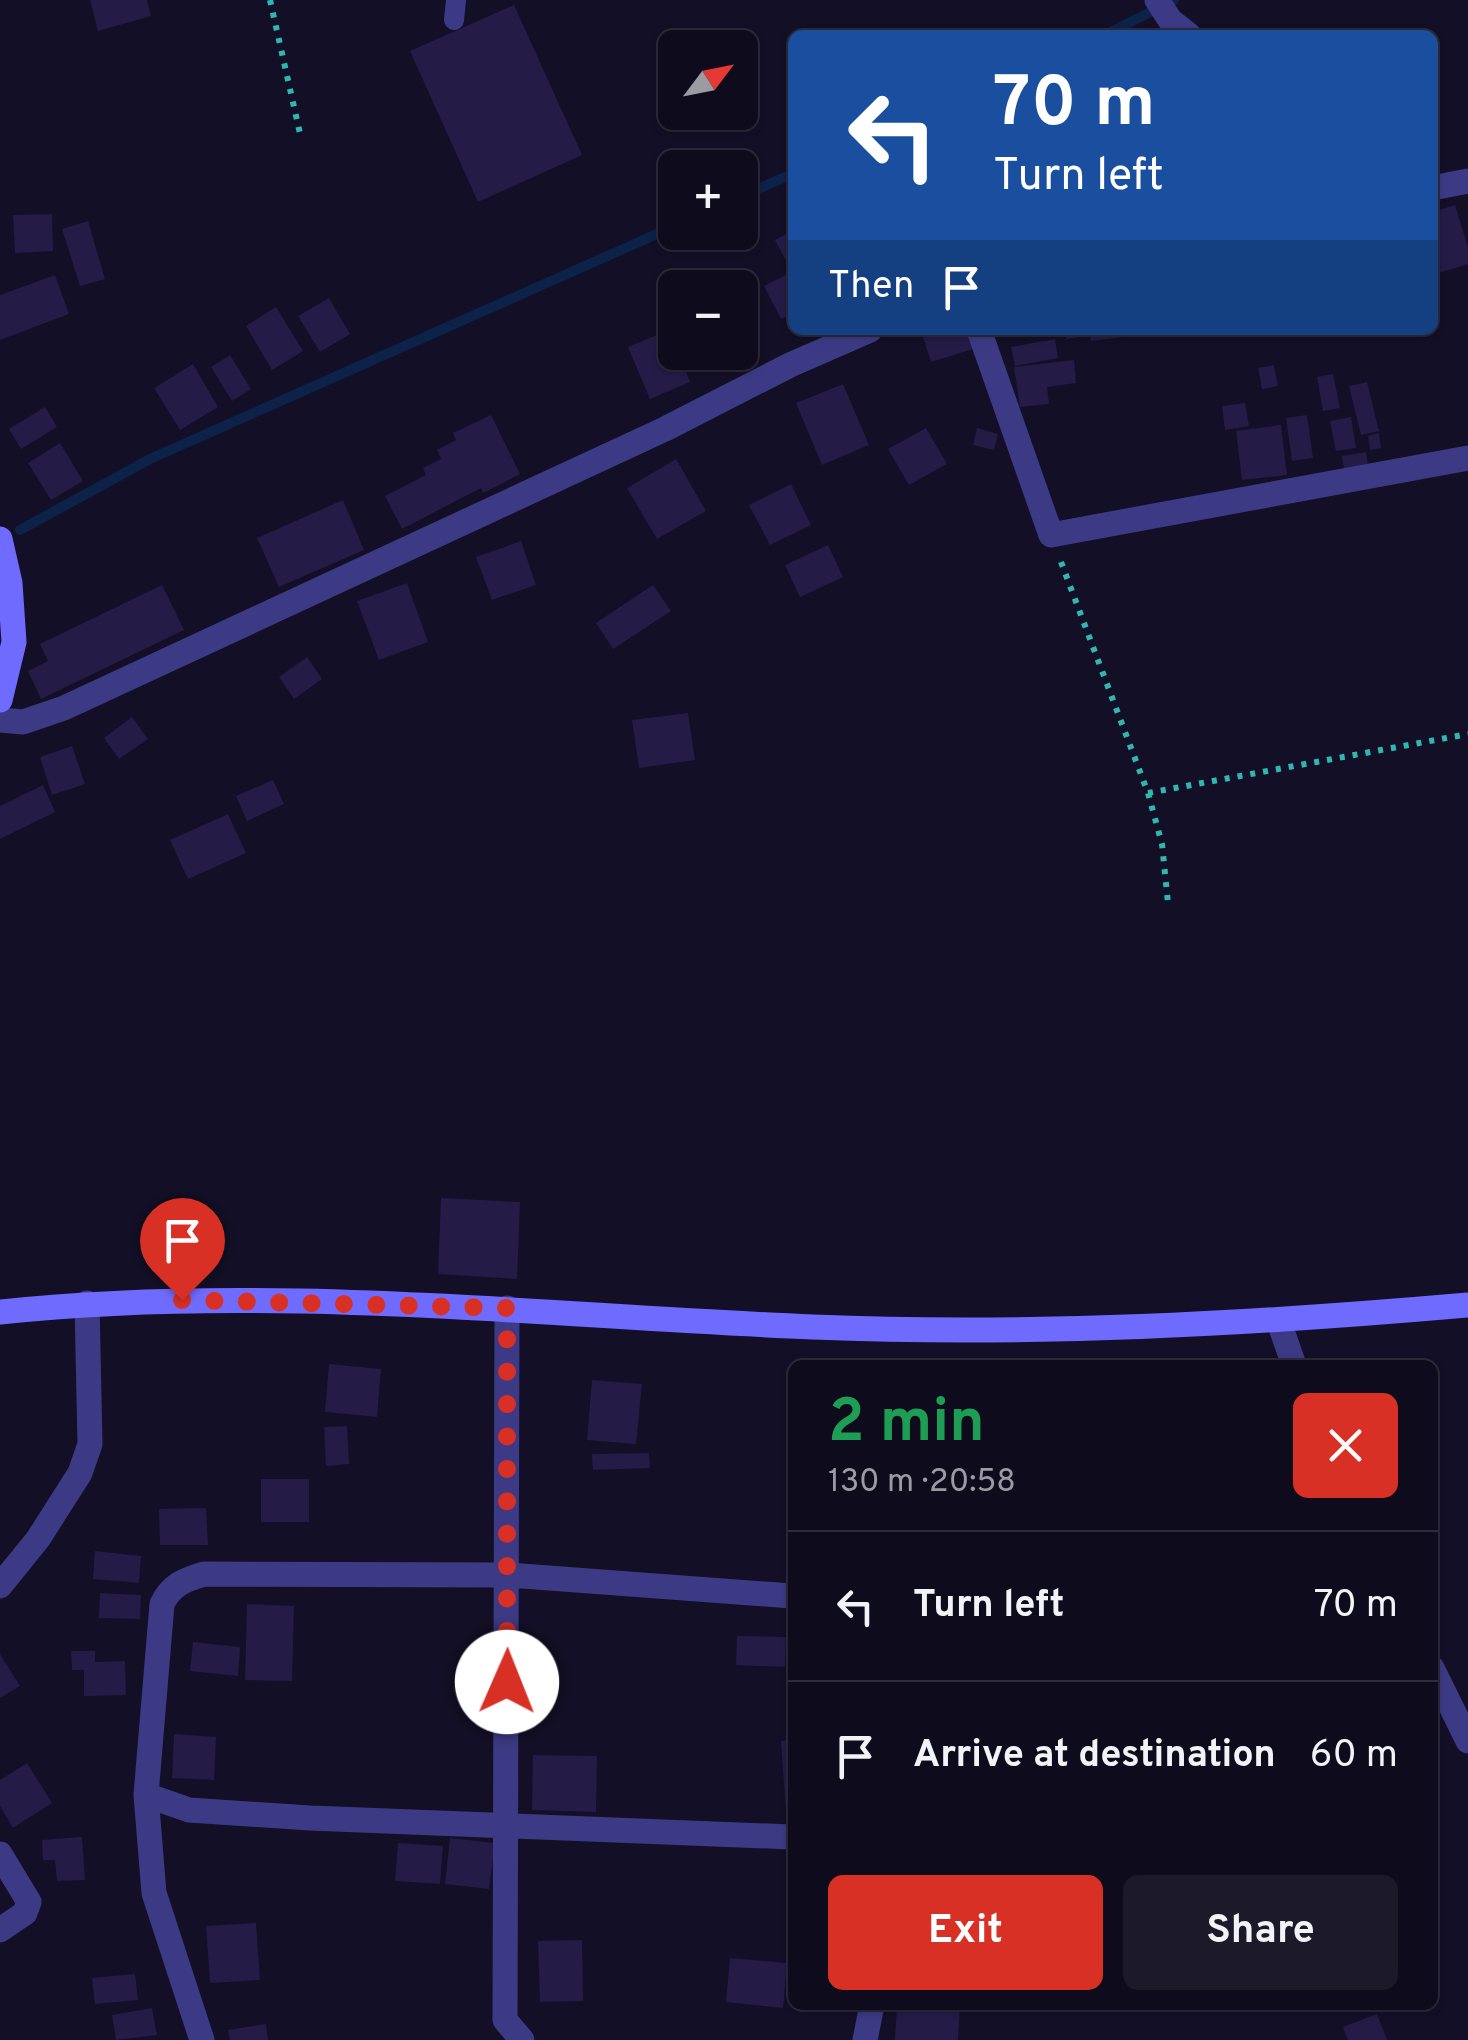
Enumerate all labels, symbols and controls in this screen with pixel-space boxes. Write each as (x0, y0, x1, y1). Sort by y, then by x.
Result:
north arrow (658, 30, 758, 130)
map controls (658, 30, 758, 370)
text: 70 m (993, 62, 1156, 151)
icon: left (828, 70, 958, 200)
text: Turn left (993, 149, 1164, 206)
button: + (658, 150, 758, 250)
icon: arrive (934, 260, 989, 315)
text: Then (828, 263, 914, 312)
button: − (658, 270, 758, 370)
pin (140, 1198, 225, 1301)
icon: arrive (155, 1213, 210, 1268)
text: 2 min (828, 1387, 985, 1463)
button: close (1293, 1393, 1398, 1498)
text: 130 m · 20:58 (828, 1463, 1016, 1503)
icon: left (828, 1579, 883, 1634)
text: Turn left (913, 1582, 1065, 1631)
text: 70 m (1314, 1582, 1398, 1631)
position arrow (455, 1630, 559, 1734)
icon: arrive (828, 1729, 883, 1784)
text: Arrive at destination (913, 1732, 1276, 1781)
text: 60 m (1310, 1732, 1398, 1781)
button: Exit (828, 1875, 1103, 1990)
button: Share (1123, 1875, 1398, 1990)

